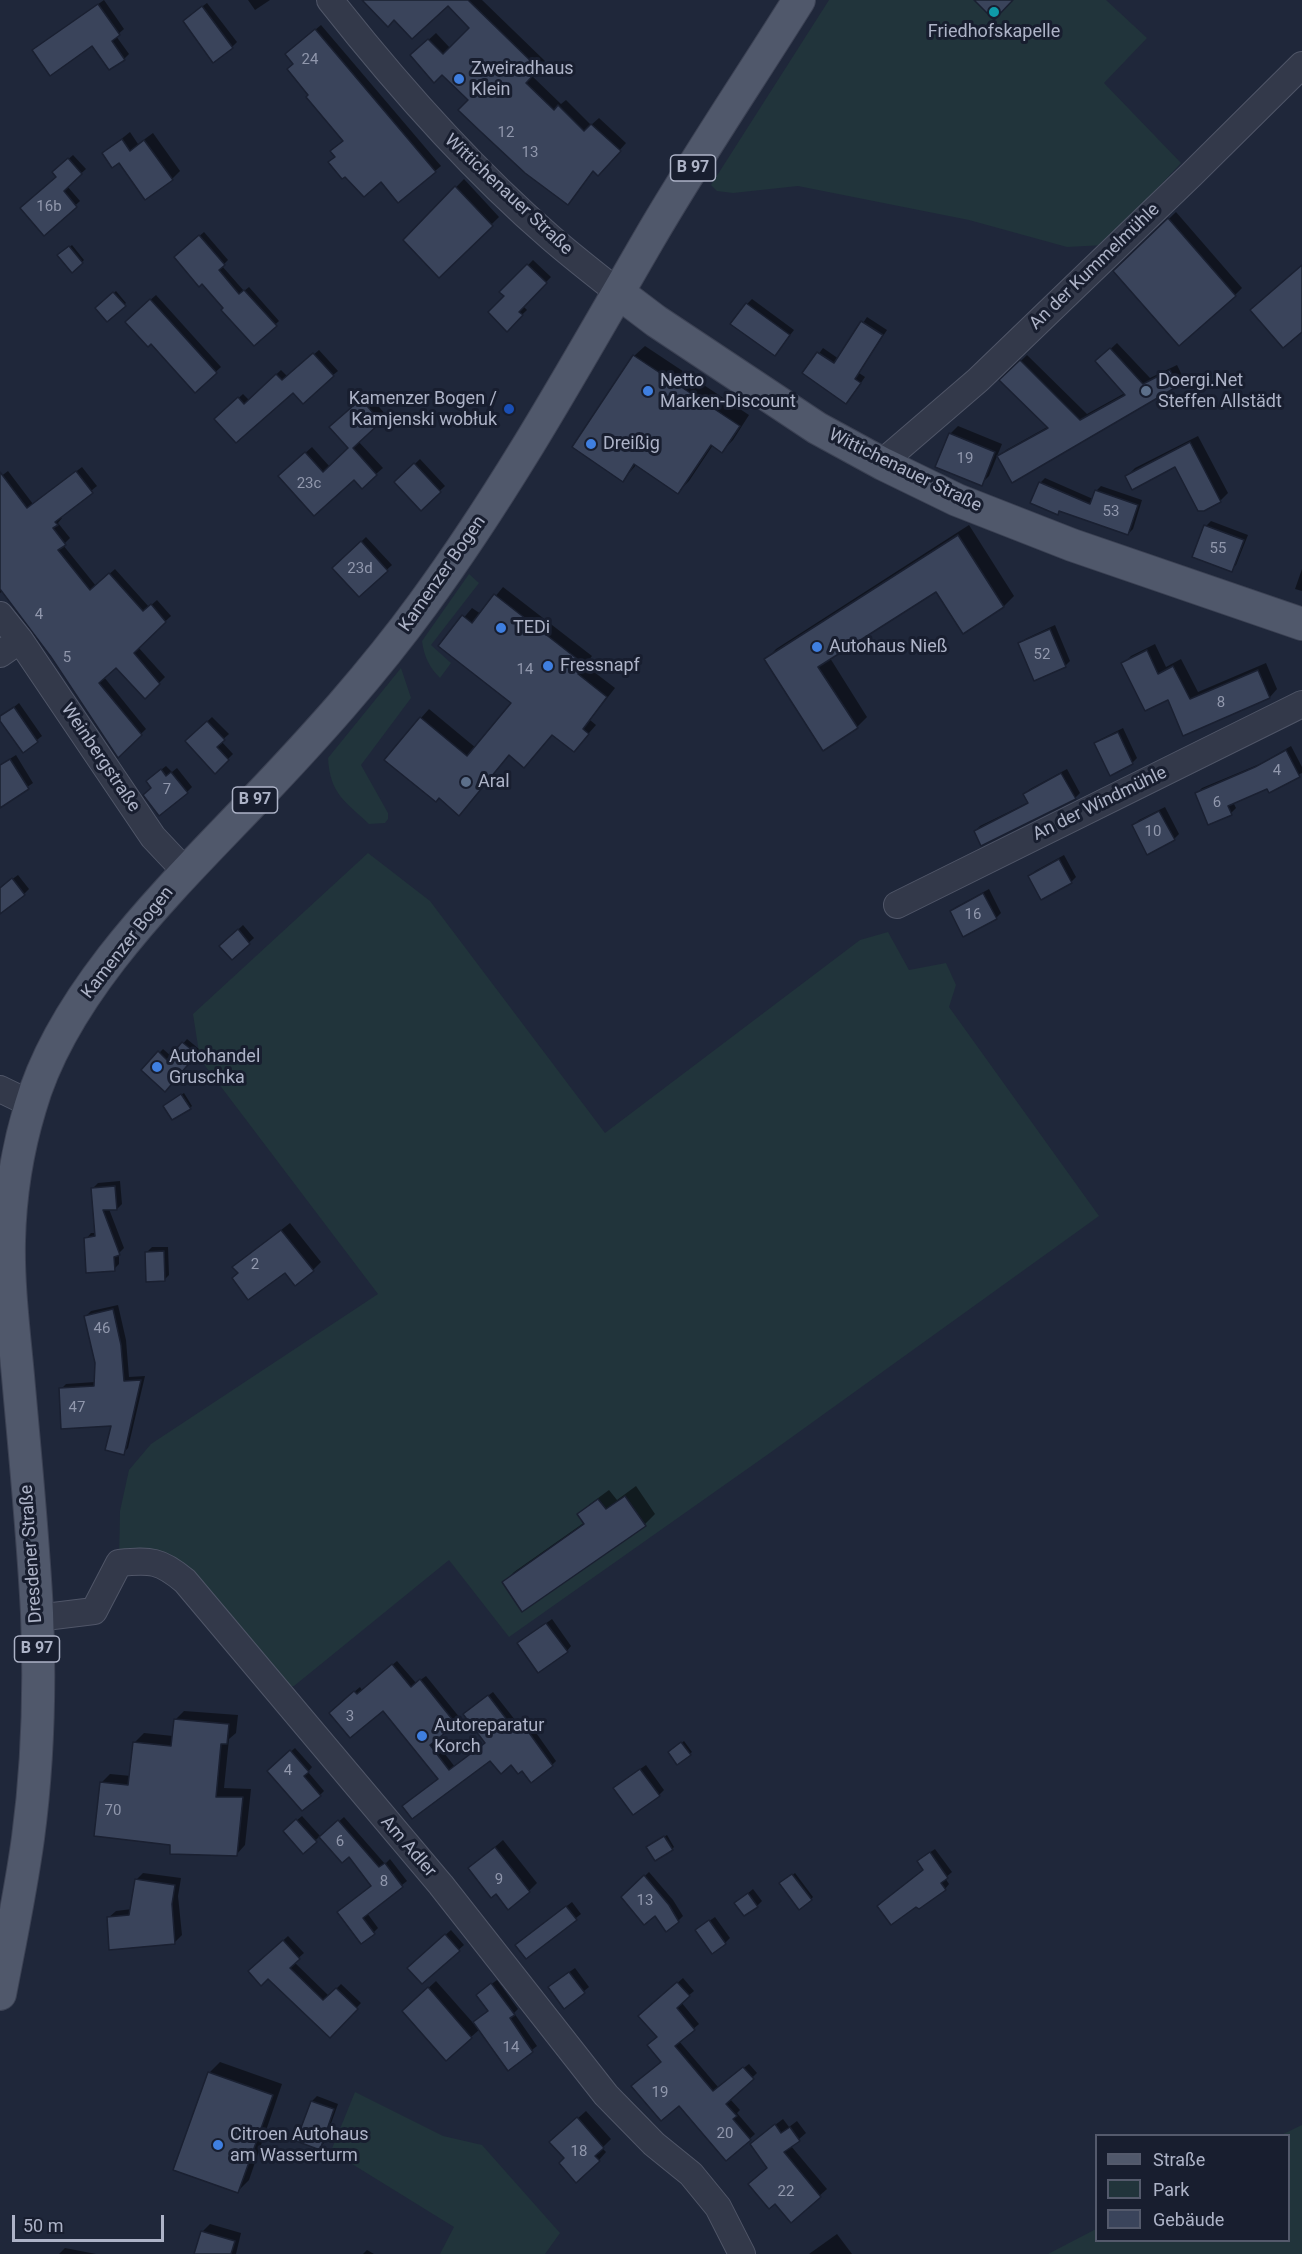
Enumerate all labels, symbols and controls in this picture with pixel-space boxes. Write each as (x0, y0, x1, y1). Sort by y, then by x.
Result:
marker: Friedhofskapelle (987, 5, 1001, 19)
place label: Friedhofskapelle (928, 21, 1060, 43)
house number: 24 (302, 51, 318, 69)
place label: Zweiradhaus Klein (471, 58, 574, 100)
marker: Zweiradhaus Klein (452, 72, 466, 86)
house number: 12 (498, 124, 514, 142)
street label: Wittichenauer Straße (439, 130, 577, 260)
house number: 13 (522, 144, 538, 162)
road number: B 97 (670, 155, 716, 181)
house number: 16b (36, 198, 62, 216)
street label: An der Kummelmühle (1025, 199, 1165, 335)
place label: Netto Marken-Discount (660, 370, 796, 412)
place label: Doergi.Net Steffen Allstädt (1158, 370, 1282, 412)
marker: Netto Marken-Discount (641, 384, 655, 398)
marker: Doergi.Net Steffen Allstädt (1139, 384, 1153, 398)
place label: Kamenzer Bogen / Kamjenski wobłuk (349, 388, 497, 430)
marker: Kamenzer Bogen / Kamjenski wobłuk (502, 402, 516, 416)
street label: Wittichenauer Straße (825, 425, 985, 517)
place label: Dreißig (603, 433, 660, 455)
marker: Dreißig (584, 437, 598, 451)
house number: 19 (957, 450, 973, 468)
house number: 23c (297, 475, 321, 493)
house number: 53 (1103, 503, 1119, 521)
street label: Kamenzer Bogen (395, 512, 491, 636)
house number: 55 (1210, 540, 1226, 558)
house number: 23d (347, 560, 373, 578)
house number: 4 (35, 606, 43, 624)
place label: TEDi (513, 617, 550, 639)
marker: TEDi (494, 621, 508, 635)
place label: Autohaus Nieß (829, 636, 947, 658)
marker: Autohaus Nieß (810, 640, 824, 654)
house number: 52 (1034, 646, 1050, 664)
house number: 5 (63, 649, 71, 667)
place label: Fressnapf (560, 655, 640, 677)
marker: Fressnapf (541, 659, 555, 673)
house number: 14 (517, 661, 533, 679)
house number: 8 (1217, 694, 1225, 712)
street label: Weinbergstraße (56, 700, 144, 816)
street label: An der Windmühle (1029, 762, 1171, 846)
house number: 4 (1273, 762, 1281, 780)
place label: Aral (478, 771, 510, 793)
marker: Aral (459, 775, 473, 789)
house number: 7 (163, 781, 171, 799)
road number: B 97 (232, 787, 278, 813)
house number: 6 (1213, 794, 1221, 812)
house number: 10 (1145, 823, 1161, 841)
street label: Kamenzer Bogen (78, 883, 178, 1003)
house number: 16 (965, 906, 981, 924)
place label: Autohandel Gruschka (169, 1046, 260, 1088)
marker: Autohandel Gruschka (150, 1060, 164, 1074)
house number: 2 (251, 1256, 259, 1274)
house number: 46 (94, 1320, 110, 1338)
house number: 47 (69, 1399, 85, 1417)
street label: Dresdener Straße (16, 1484, 48, 1624)
road number: B 97 (15, 1636, 60, 1662)
house number: 3 (346, 1708, 354, 1726)
place label: Autoreparatur Korch (434, 1715, 544, 1758)
marker: Autoreparatur Korch (415, 1729, 429, 1743)
house number: 4 (284, 1762, 292, 1780)
house number: 70 (105, 1802, 121, 1820)
street label: Am Adler (376, 1812, 440, 1882)
house number: 6 (336, 1833, 344, 1851)
house number: 9 (495, 1871, 503, 1889)
house number: 8 (380, 1873, 388, 1891)
house number: 13 (637, 1892, 653, 1910)
house number: 14 (503, 2039, 519, 2057)
house number: 19 (652, 2084, 668, 2102)
place label: Citroen Autohaus am Wasserturm (230, 2124, 369, 2166)
house number: 20 (717, 2125, 733, 2143)
legend (1095, 2134, 1290, 2242)
marker: Citroen Autohaus am Wasserturm (211, 2138, 225, 2152)
house number: 18 (571, 2143, 587, 2161)
text: Straße (1153, 2149, 1205, 2170)
text: Park (1153, 2179, 1189, 2200)
house number: 22 (778, 2183, 794, 2201)
scale bar (15, 2203, 166, 2241)
text: Gebäude (1153, 2209, 1224, 2230)
text: 50 m (23, 2215, 63, 2236)

